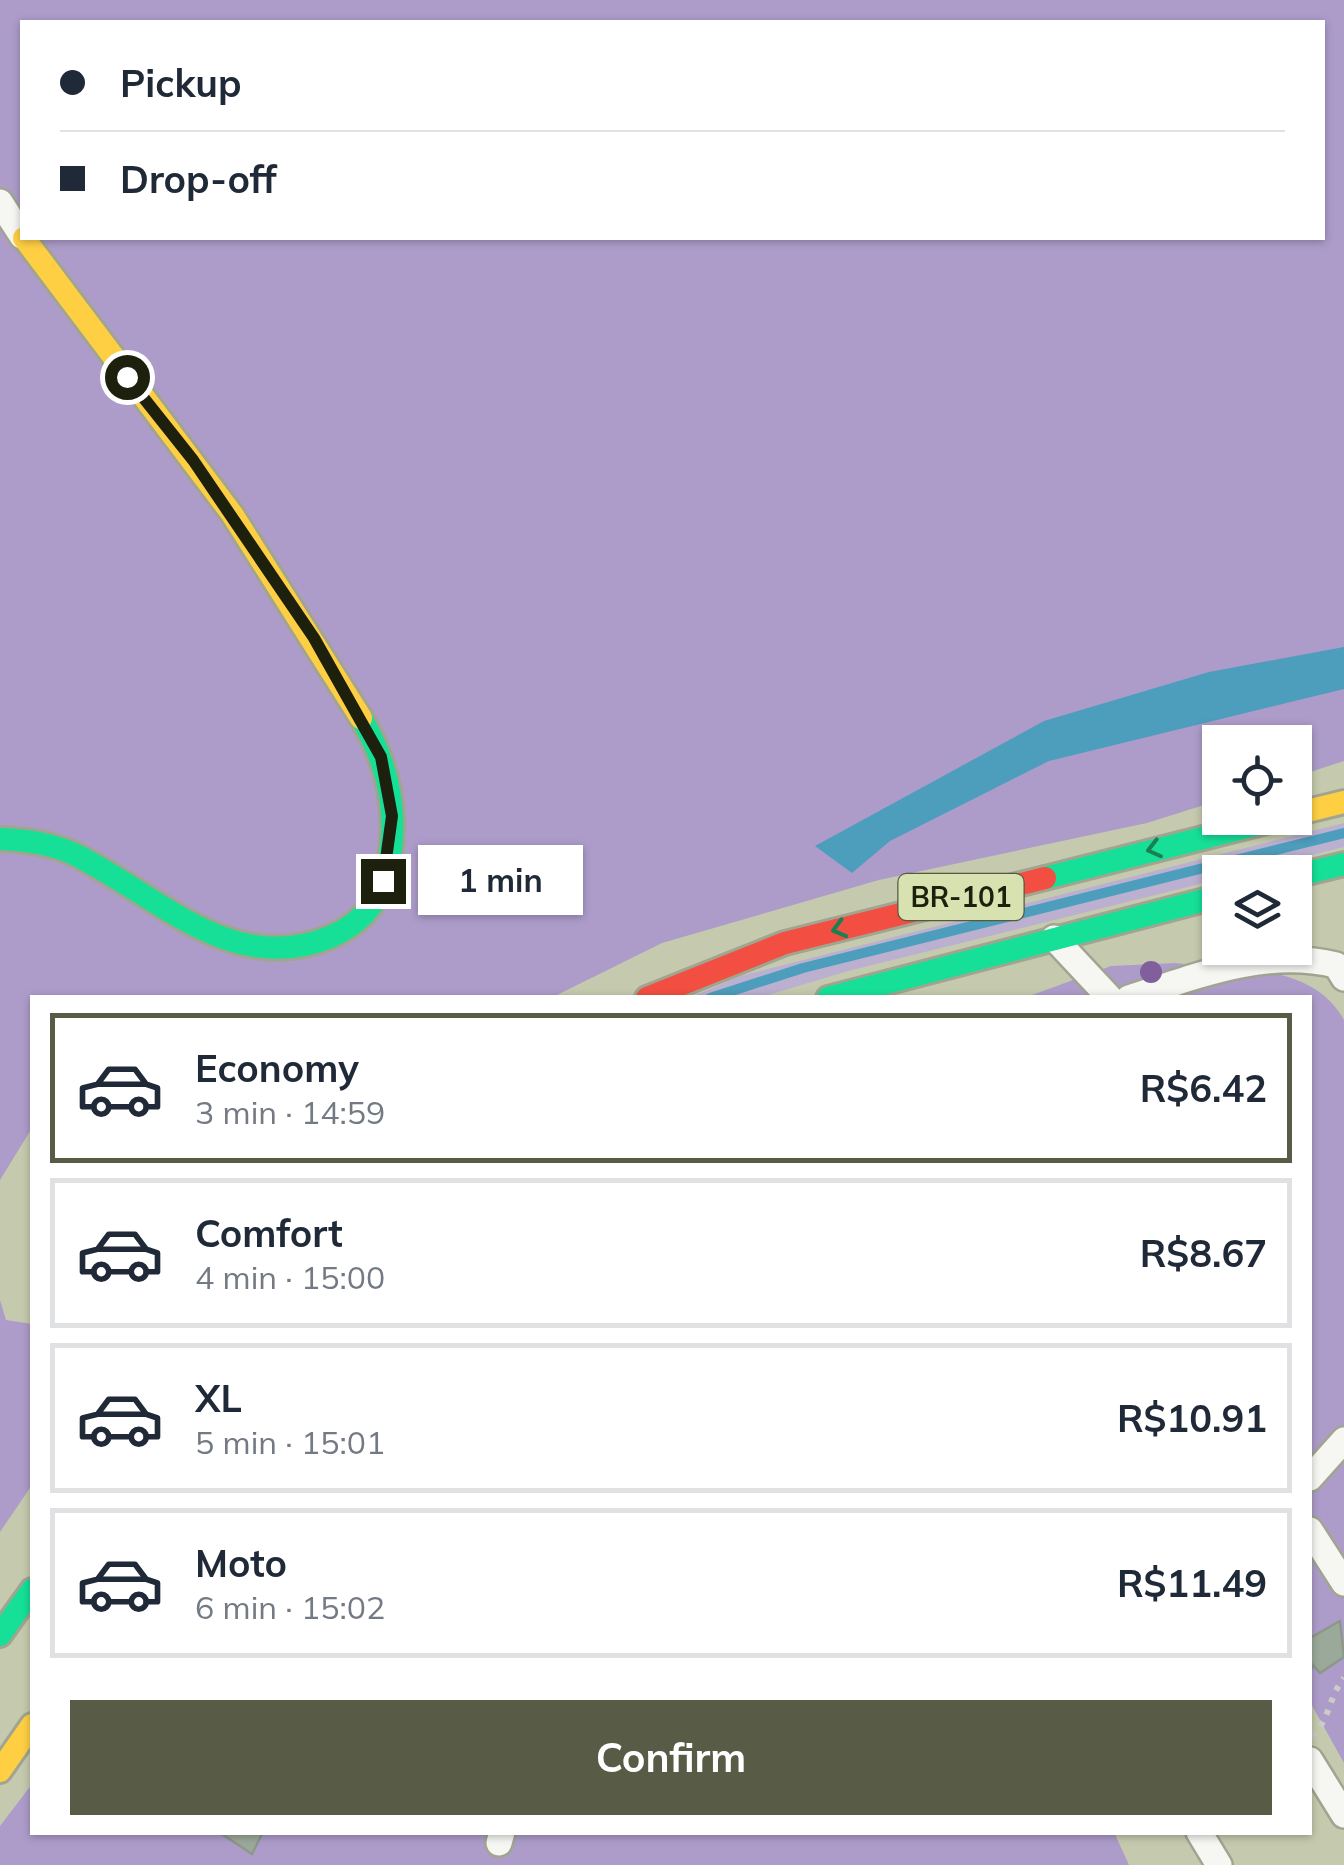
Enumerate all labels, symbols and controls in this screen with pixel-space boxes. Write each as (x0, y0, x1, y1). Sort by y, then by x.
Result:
text: Pickup (120, 59, 242, 107)
text: Drop-off (120, 155, 277, 203)
route start (105, 355, 150, 400)
map controls (1202, 725, 1312, 965)
button: locate (1202, 725, 1312, 835)
one-way arrow (1146, 837, 1163, 858)
callout: 1 min (418, 846, 583, 916)
button: layers (1202, 855, 1312, 965)
route end (361, 859, 406, 904)
text: 1 min (458, 860, 543, 900)
road number: BR-101 (898, 874, 1024, 920)
one-way arrow (830, 917, 848, 938)
icon: car (75, 1043, 165, 1133)
text: Economy (195, 1044, 359, 1092)
text: R$6.42 (1140, 1064, 1267, 1112)
text: 3 min · 14:59 (195, 1092, 385, 1132)
icon: car (75, 1208, 165, 1298)
text: Comfort (195, 1209, 343, 1257)
text: R$8.67 (1140, 1229, 1267, 1277)
text: 4 min · 15:00 (195, 1257, 385, 1297)
icon: car (75, 1373, 165, 1463)
text: XL (195, 1374, 242, 1422)
text: R$10.91 (1117, 1394, 1267, 1442)
text: 5 min · 15:01 (195, 1422, 385, 1462)
icon: car (75, 1538, 165, 1628)
text: Moto (195, 1539, 287, 1587)
text: R$11.49 (1117, 1559, 1267, 1607)
text: 6 min · 15:02 (195, 1587, 385, 1627)
button: Confirm (70, 1700, 1272, 1815)

